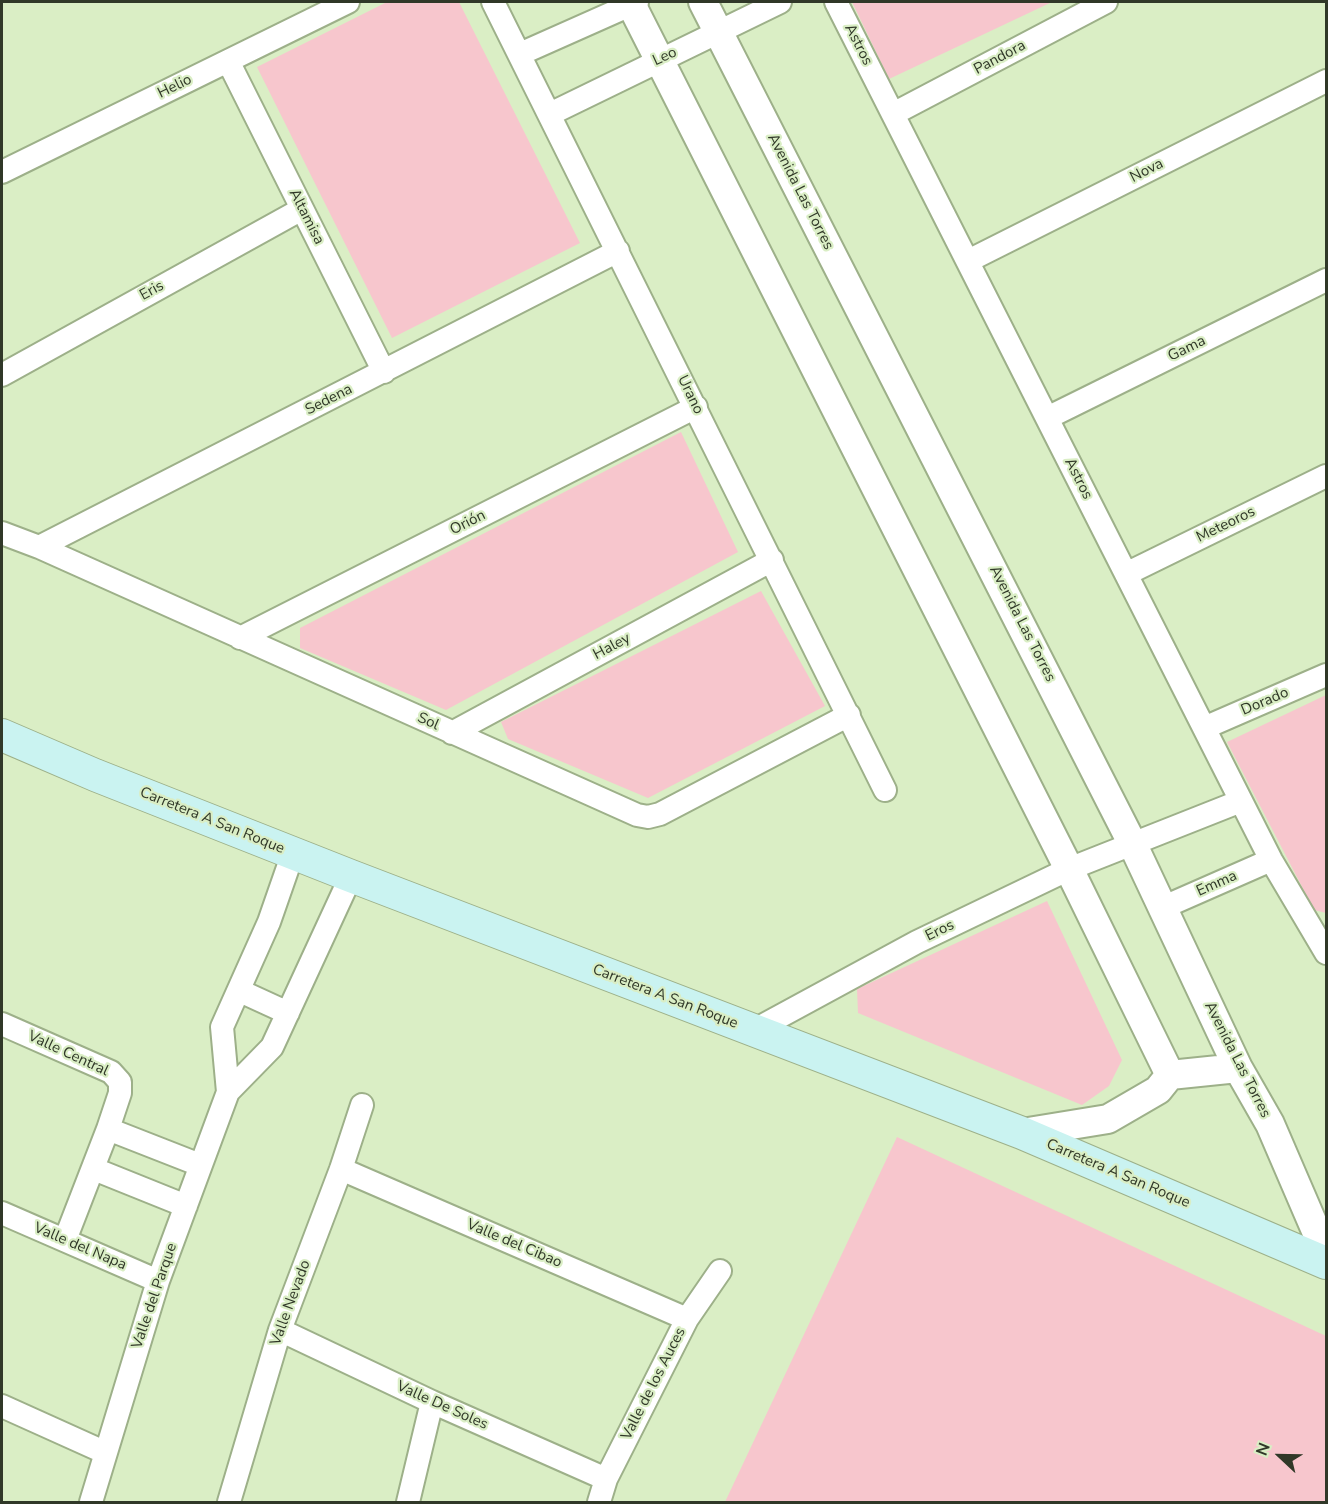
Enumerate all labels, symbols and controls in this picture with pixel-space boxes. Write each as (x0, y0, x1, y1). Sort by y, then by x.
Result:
street label: Astros (840, 21, 876, 69)
street label: Pandora (971, 37, 1029, 79)
street label: Leo (650, 44, 680, 70)
street label: Helio (155, 71, 195, 103)
street label: Avenida Las Torres (763, 131, 837, 253)
street label: Nova (1127, 155, 1167, 187)
street label: Altamisa (284, 186, 328, 248)
street label: Eris (137, 277, 167, 305)
street label: Gama (1165, 332, 1209, 366)
street label: Urano (673, 373, 707, 417)
street label: Sedena (302, 381, 356, 419)
street label: Astros (1060, 455, 1096, 503)
street label: Meteoros (1194, 503, 1258, 547)
street label: Orión (447, 507, 489, 539)
street label: Avenida Las Torres (985, 563, 1059, 685)
street label: Haley (590, 630, 634, 664)
street label: Dorado (1239, 684, 1291, 720)
street label: Sol (414, 709, 442, 735)
street label: Carretera A San Roque (137, 784, 287, 858)
street label: Emma (1194, 867, 1240, 901)
street label: Eros (923, 916, 957, 946)
street label: Carretera A San Roque (590, 961, 740, 1033)
street label: Avenida Las Torres (1200, 999, 1274, 1121)
street label: Valle Central (25, 1027, 111, 1081)
street label: Carretera A San Roque (1043, 1136, 1193, 1212)
street label: Valle del Cibao (464, 1216, 564, 1272)
street label: Valle del Napa (31, 1219, 129, 1275)
street label: Valle del Parque (128, 1241, 182, 1351)
street label: Valle Nevado (267, 1258, 315, 1348)
street label: Valle de los Auces (618, 1325, 690, 1443)
street label: Valle De Soles (394, 1378, 490, 1434)
north arrow (1250, 1426, 1310, 1486)
text: N (1251, 1440, 1276, 1459)

